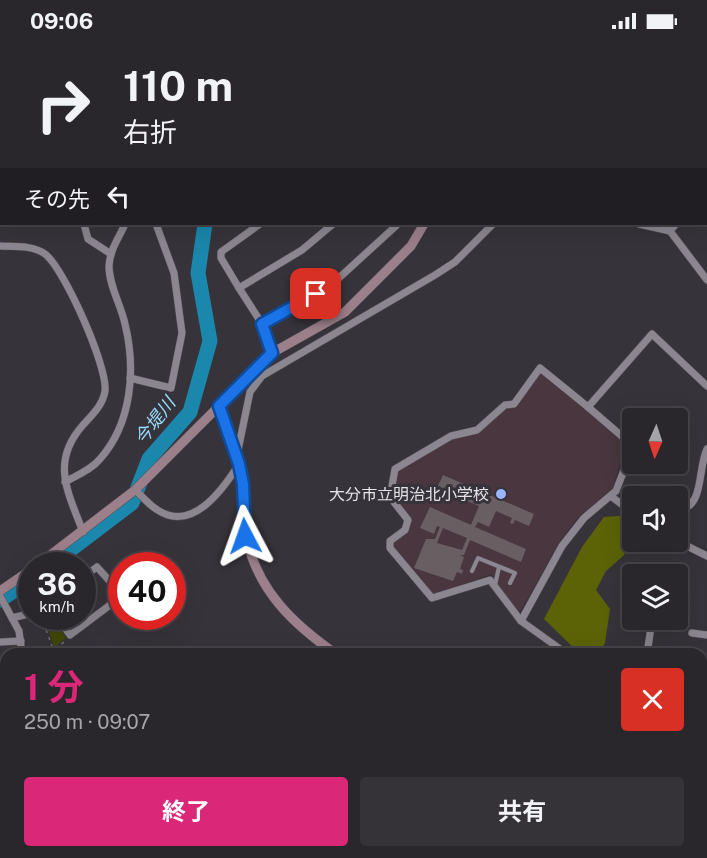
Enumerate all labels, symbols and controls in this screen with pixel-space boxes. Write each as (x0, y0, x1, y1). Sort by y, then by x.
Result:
text: 09:06 (30, 8, 93, 34)
text: 110 m (123, 61, 233, 110)
icon: right (24, 66, 102, 144)
text: 右折 (123, 116, 177, 148)
icon: left (102, 180, 135, 213)
text: その先 (24, 186, 90, 212)
pin (290, 268, 341, 319)
icon: arrive (299, 277, 332, 310)
water label: 今堤川 (130, 391, 180, 449)
north arrow (622, 408, 688, 474)
map controls (622, 408, 688, 630)
place label: 大分市立明治北小学校 (329, 485, 489, 504)
button: sound (622, 486, 688, 552)
marker: 大分市立明治北小学校 (494, 487, 508, 501)
position arrow (213, 504, 277, 568)
speed limit sign: 40 (108, 552, 186, 630)
button: layers (622, 564, 688, 630)
text: 36 (37, 566, 77, 602)
text: km/h (39, 598, 75, 615)
text: 1 分 (24, 666, 84, 708)
button: close (621, 668, 684, 731)
text: 250 m · 09:07 (24, 710, 150, 734)
button: 終了 (24, 777, 348, 846)
button: 共有 (360, 777, 684, 846)

